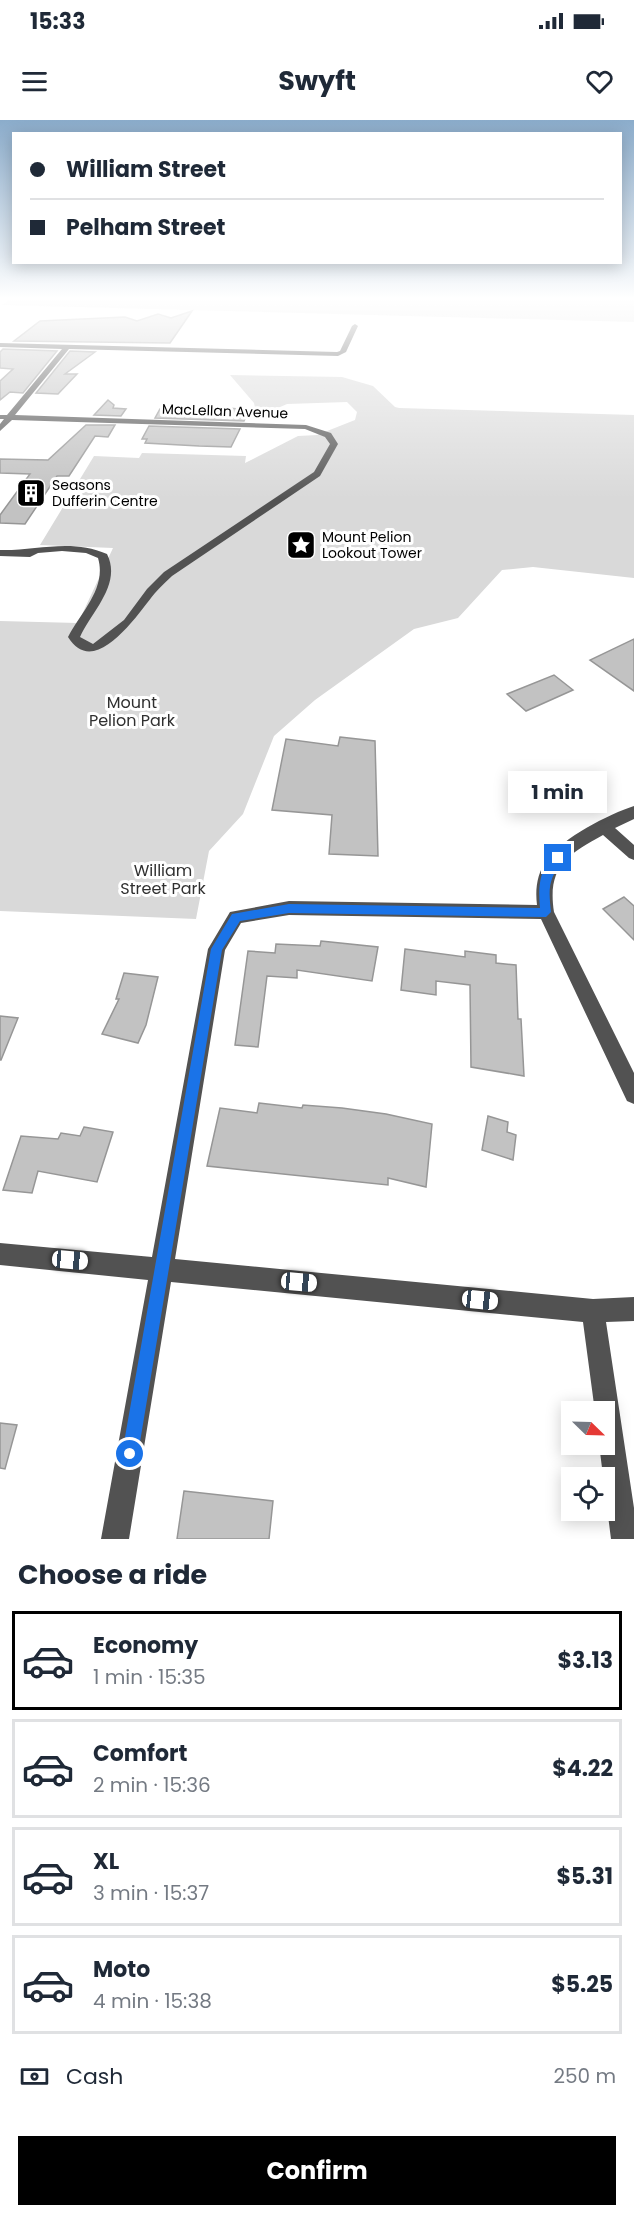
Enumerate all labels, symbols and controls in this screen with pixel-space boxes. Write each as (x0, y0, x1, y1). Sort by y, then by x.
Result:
text: 15:33 (30, 6, 85, 37)
text: Swyft (278, 62, 356, 99)
icon: menu (18, 65, 51, 98)
icon: heart (583, 65, 616, 98)
text: William Street (66, 154, 226, 185)
text: Pelham Street (66, 212, 225, 243)
street label: MacLellan Avenue (162, 399, 289, 423)
place label: Seasons Dufferin Centre (52, 475, 158, 511)
building icon: Seasons Dufferin Centre (15, 477, 47, 509)
place label: Mount Pelion Lookout Tower (322, 527, 422, 563)
place icon: Mount Pelion Lookout Tower (285, 529, 317, 561)
park label: Mount Pelion Park (89, 691, 176, 732)
callout: 1 min (508, 771, 608, 813)
text: 1 min (531, 778, 584, 806)
route end (544, 844, 571, 871)
park label: William Street Park (120, 859, 206, 900)
car (51, 1249, 89, 1271)
car (280, 1271, 318, 1293)
car (461, 1289, 499, 1311)
north arrow (561, 1401, 615, 1455)
map controls (561, 1401, 615, 1521)
route start (116, 1440, 143, 1467)
button: locate (561, 1467, 615, 1521)
text: Choose a ride (18, 1556, 207, 1593)
text: Economy (93, 1630, 198, 1661)
icon: car (21, 1634, 75, 1688)
text: $3.13 (557, 1645, 613, 1676)
text: 1 min · 15:35 (93, 1663, 206, 1691)
text: Comfort (93, 1738, 187, 1769)
icon: car (21, 1742, 75, 1796)
text: $4.22 (552, 1753, 613, 1784)
text: 2 min · 15:36 (93, 1771, 211, 1799)
text: XL (93, 1846, 119, 1877)
icon: car (21, 1850, 75, 1904)
text: $5.31 (556, 1861, 613, 1892)
text: 3 min · 15:37 (93, 1879, 209, 1907)
text: Moto (93, 1954, 150, 1985)
icon: car (21, 1958, 75, 2012)
text: $5.25 (551, 1969, 613, 2000)
text: 4 min · 15:38 (93, 1987, 212, 2015)
icon: cash (18, 2060, 51, 2093)
text: Cash (66, 2061, 123, 2092)
text: 250 m (553, 2062, 616, 2090)
button: Confirm (18, 2136, 616, 2205)

